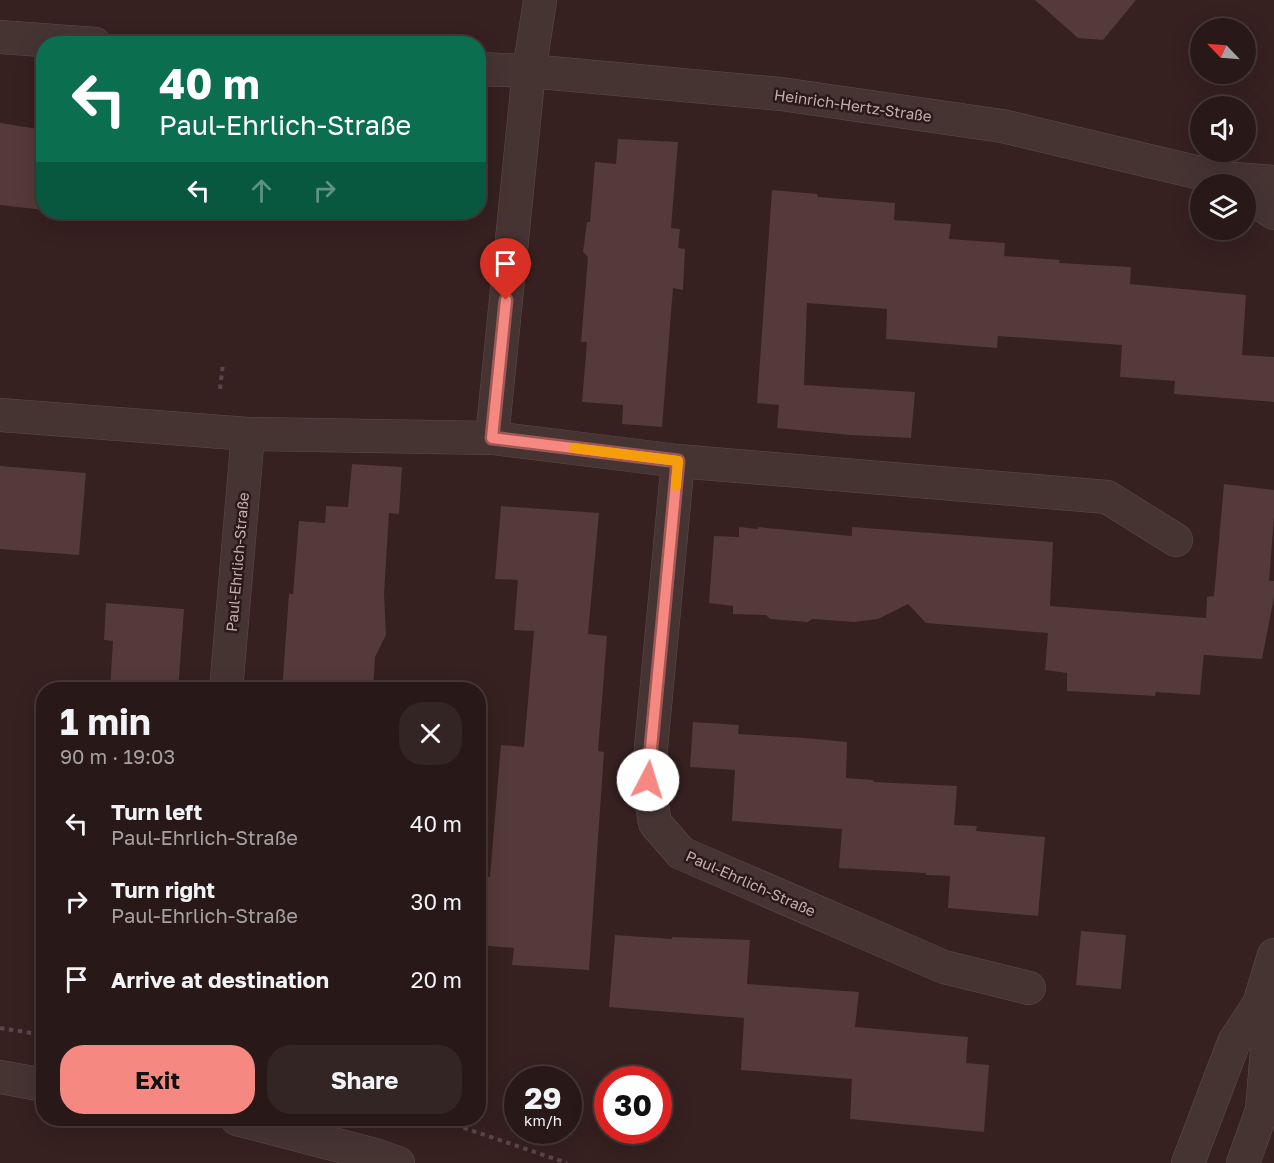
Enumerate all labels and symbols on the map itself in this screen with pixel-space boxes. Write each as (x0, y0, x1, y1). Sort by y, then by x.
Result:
north arrow (1190, 18, 1256, 84)
street label: Heinrich-Hertz-Straße (773, 85, 933, 125)
pin (480, 238, 531, 300)
street label: Paul-Ehrlich-Straße (222, 491, 252, 633)
position arrow (616, 748, 680, 812)
street label: Paul-Ehrlich-Straße (683, 846, 819, 920)
speed limit sign: 30 (594, 1066, 672, 1144)

